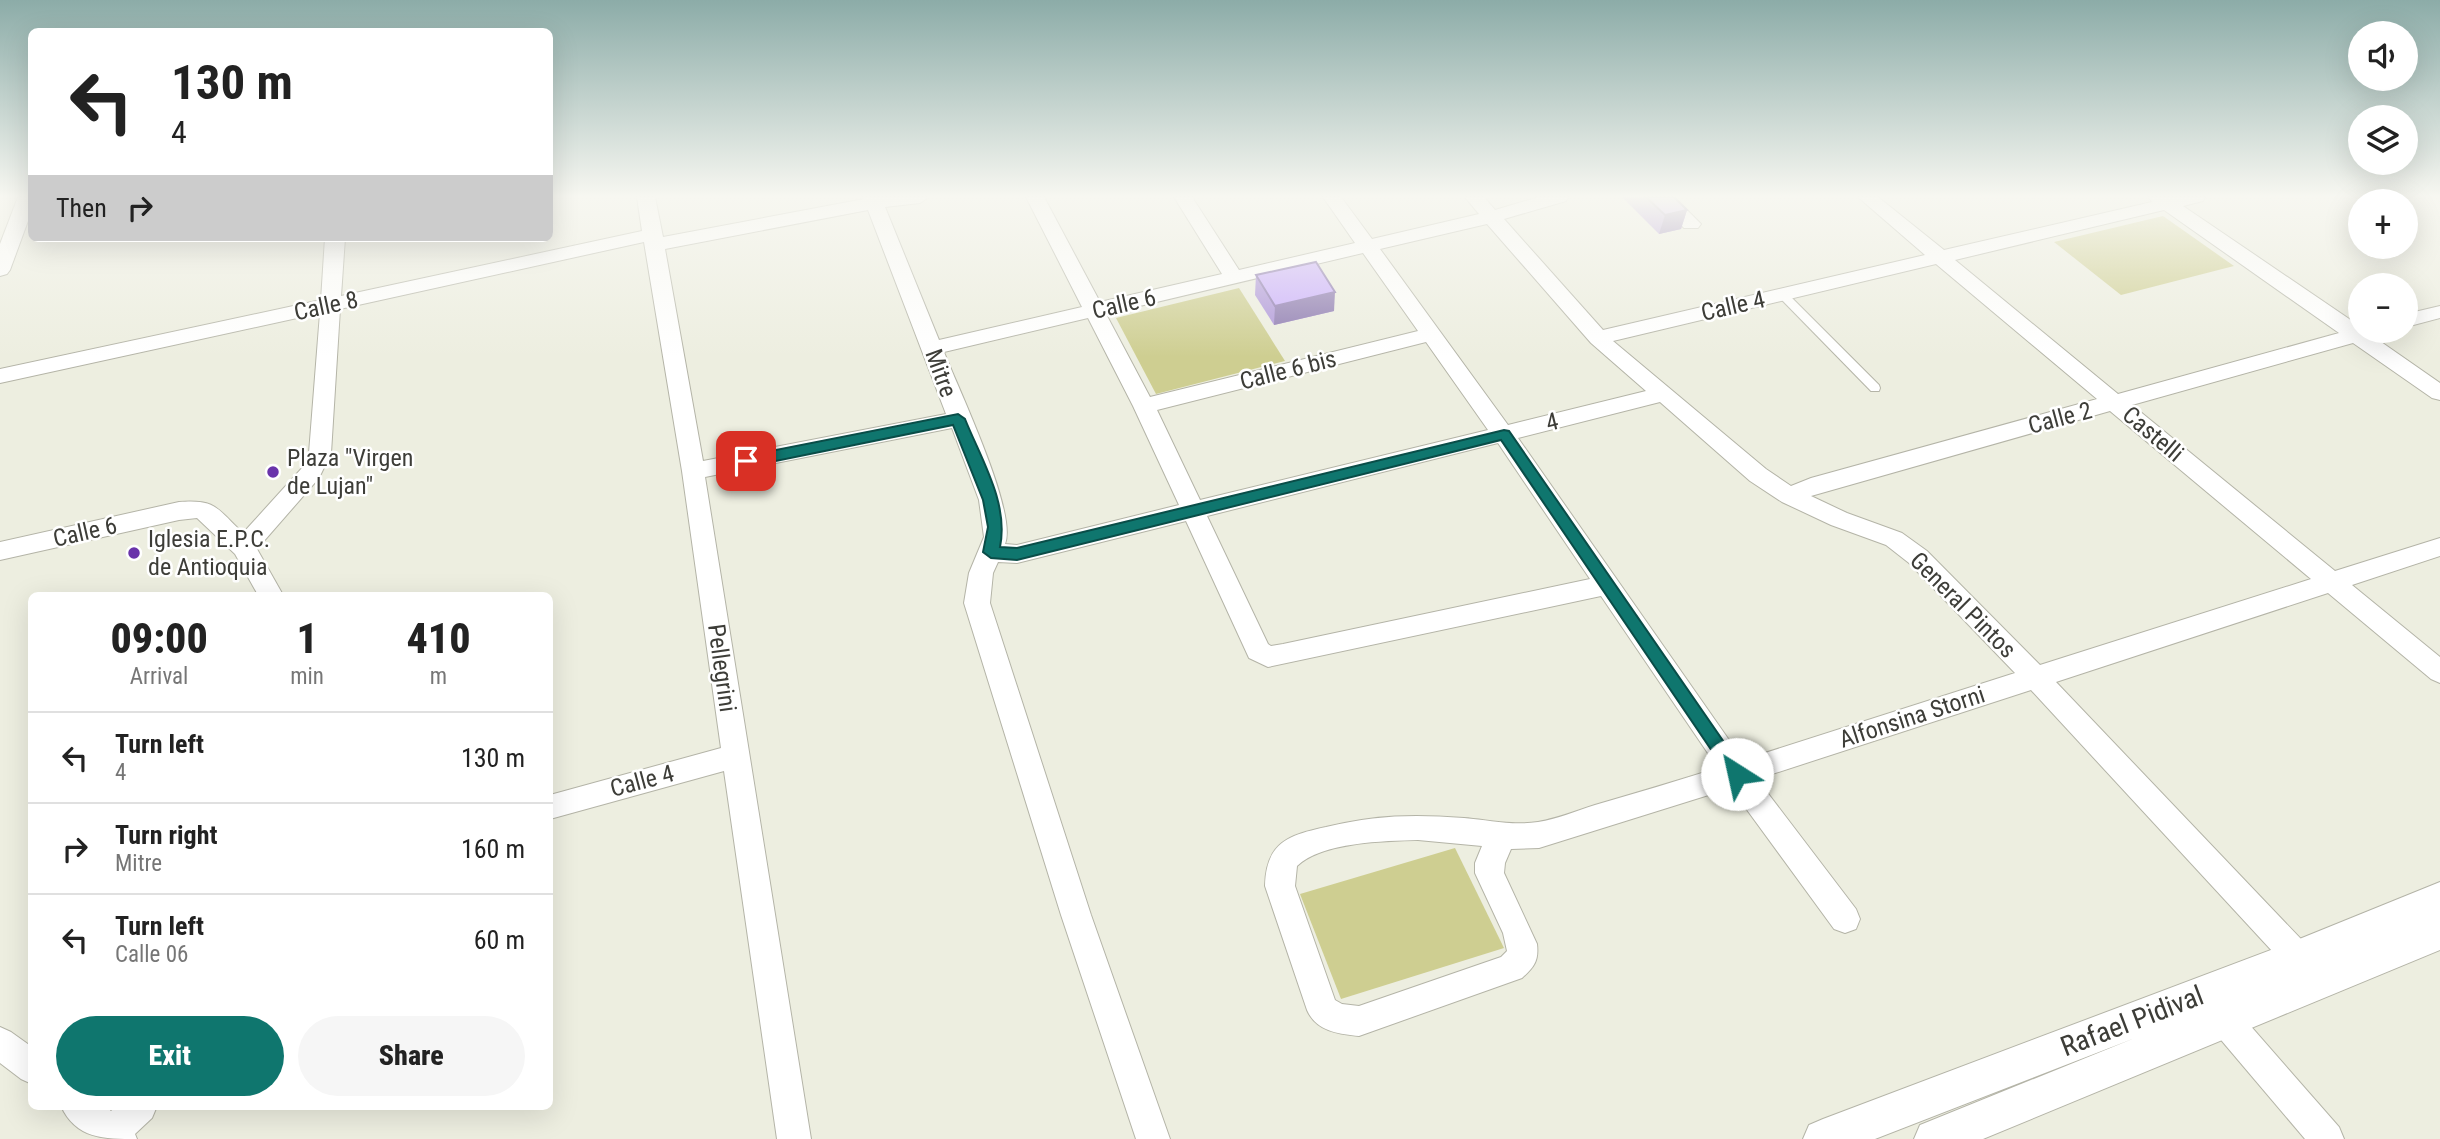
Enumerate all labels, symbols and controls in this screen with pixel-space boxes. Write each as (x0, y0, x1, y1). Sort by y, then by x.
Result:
map controls (2348, 21, 2418, 343)
button: sound (2348, 21, 2418, 91)
text: 130 m (171, 54, 293, 111)
icon: left (56, 56, 147, 147)
button: layers (2348, 105, 2418, 175)
text: 4 (171, 113, 187, 151)
icon: right (121, 189, 159, 227)
button: + (2348, 189, 2418, 259)
text: Then (56, 193, 107, 223)
button: − (2348, 273, 2418, 343)
street label: Calle 6 (1089, 283, 1159, 325)
street label: Calle 4 (1698, 285, 1768, 327)
street label: Calle 8 (291, 286, 361, 326)
street label: Calle 6 bis (1237, 344, 1339, 396)
street label: Mitre (919, 345, 963, 401)
street label: Calle 2 (2025, 396, 2095, 440)
street label: Castelli (2117, 400, 2189, 468)
street label: 4 (1543, 407, 1561, 437)
pin (716, 431, 776, 491)
icon: arrive (727, 442, 765, 480)
place label: Plaza "Virgen de Lujan" (287, 444, 413, 500)
marker: Plaza "Virgen de Lujan" (265, 464, 281, 480)
street label: Calle 6 (50, 511, 120, 553)
place label: Iglesia E.P.C. de Antioquia (148, 525, 270, 581)
marker: Iglesia E.P.C. de Antioquia (126, 545, 142, 561)
street label: General Pintos (1904, 546, 2022, 664)
text: 09:00 (110, 614, 208, 663)
text: 1 (296, 614, 318, 663)
text: 410 (406, 614, 471, 663)
street label: Pellegrini (702, 622, 742, 714)
text: Arrival (130, 663, 188, 690)
text: min (290, 663, 324, 690)
text: m (430, 663, 447, 690)
street label: Alfonsina Storni (1836, 680, 1988, 754)
text: Turn left (115, 729, 204, 759)
position arrow (1700, 737, 1774, 811)
icon: left (56, 739, 94, 777)
text: 130 m (461, 743, 525, 773)
text: 4 (115, 759, 126, 786)
street label: Calle 4 (607, 759, 677, 803)
text: Turn right (115, 820, 217, 850)
icon: right (56, 830, 94, 868)
text: 160 m (461, 834, 525, 864)
text: Mitre (115, 850, 162, 877)
text: Turn left (115, 911, 204, 941)
icon: left (56, 921, 94, 959)
text: 60 m (474, 925, 525, 955)
text: Calle 06 (115, 941, 188, 968)
street label: Rafael Pidival (2056, 979, 2208, 1063)
button: Exit (56, 1016, 284, 1096)
button: Share (298, 1016, 525, 1096)

